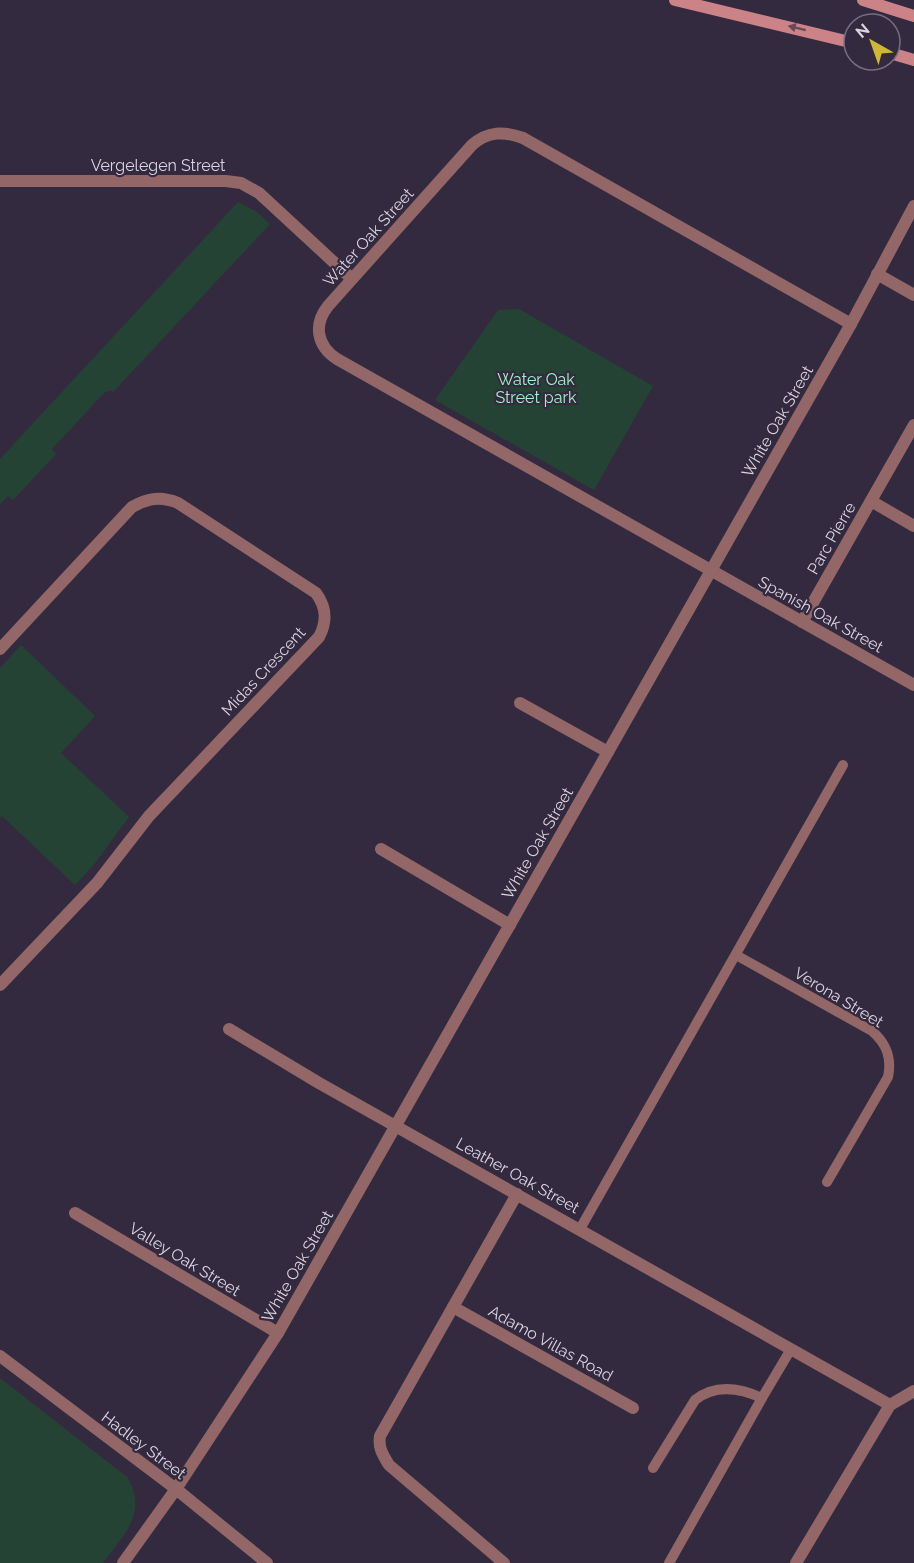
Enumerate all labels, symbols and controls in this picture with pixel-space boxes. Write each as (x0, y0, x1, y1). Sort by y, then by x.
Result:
north arrow (842, 12, 902, 72)
text: N (852, 20, 873, 42)
one-way arrow (788, 23, 806, 33)
street label: Vergelegen Street (91, 156, 226, 175)
street label: Water Oak Street (319, 184, 418, 291)
street label: White Oak Street (738, 361, 817, 480)
park label: Water Oak Street park (495, 370, 577, 407)
street label: Parc Pierre (803, 499, 860, 578)
street label: Spanish Oak Street (755, 572, 887, 657)
street label: Midas Crescent (217, 623, 310, 720)
street label: White Oak Street (498, 783, 577, 902)
street label: Verona Street (791, 963, 887, 1032)
street label: Leather Oak Street (453, 1134, 583, 1218)
street label: White Oak Street (258, 1206, 337, 1325)
street label: Valley Oak Street (126, 1219, 244, 1300)
street label: Adamo Villas Road (485, 1301, 616, 1385)
street label: Hadley Street (98, 1408, 190, 1484)

